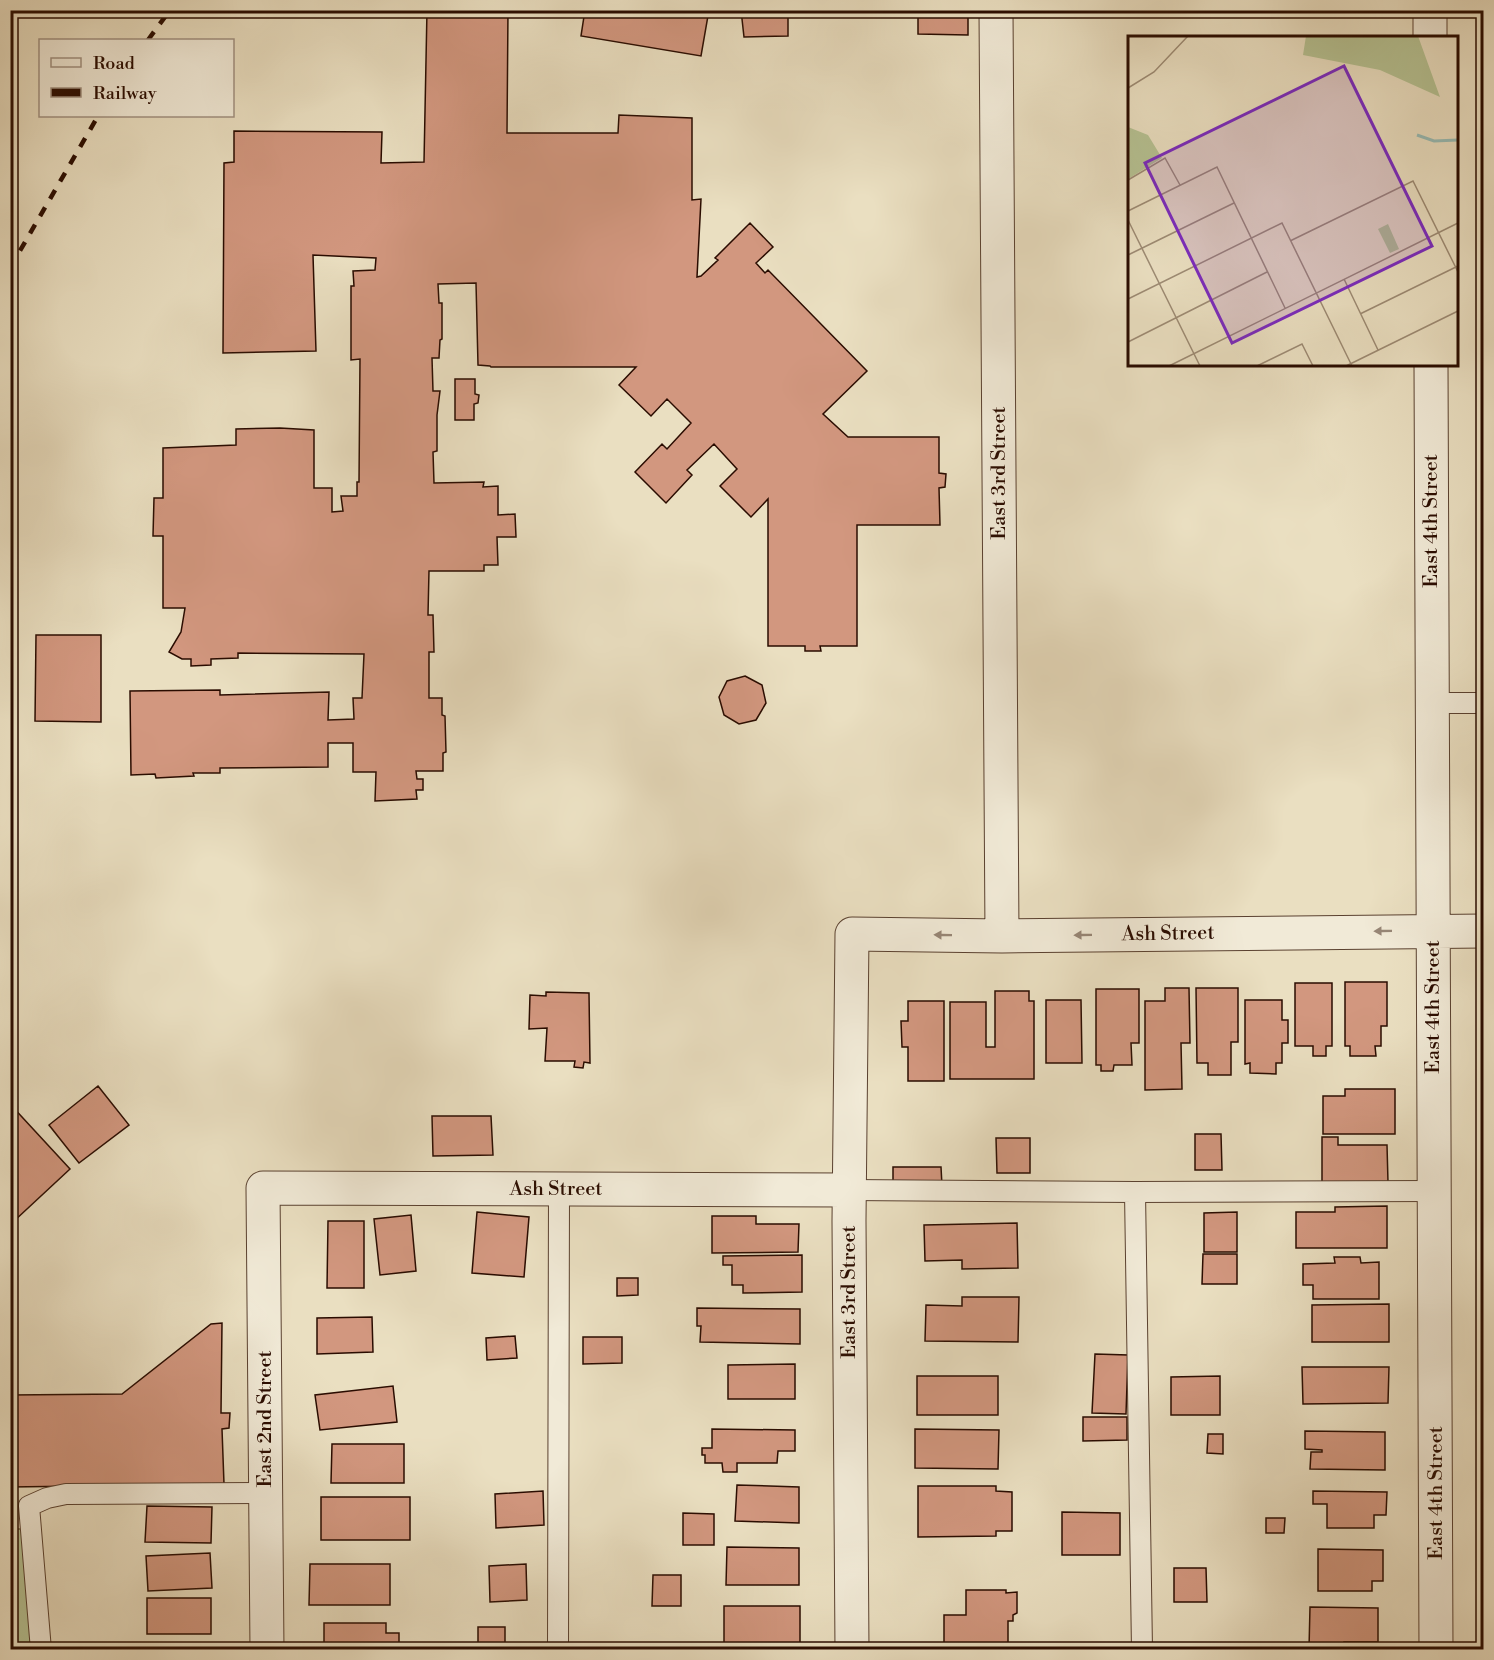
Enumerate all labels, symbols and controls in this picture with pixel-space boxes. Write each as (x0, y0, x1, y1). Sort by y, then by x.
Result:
inset map (1128, 36, 1458, 366)
legend (39, 39, 234, 117)
text: Road (93, 52, 136, 75)
text: Railway (93, 82, 157, 105)
street label: East 3rd Street (987, 406, 1012, 540)
street label: East 4th Street (1419, 454, 1444, 588)
street label: Ash Street (1120, 921, 1215, 947)
one-way arrow (1374, 926, 1393, 936)
one-way arrow (934, 930, 953, 940)
one-way arrow (1074, 930, 1093, 940)
street label: East 4th Street (1421, 940, 1446, 1074)
street label: Ash Street (509, 1177, 602, 1202)
street label: East 3rd Street (837, 1225, 862, 1359)
street label: East 2nd Street (253, 1350, 278, 1488)
street label: East 4th Street (1424, 1426, 1449, 1560)

